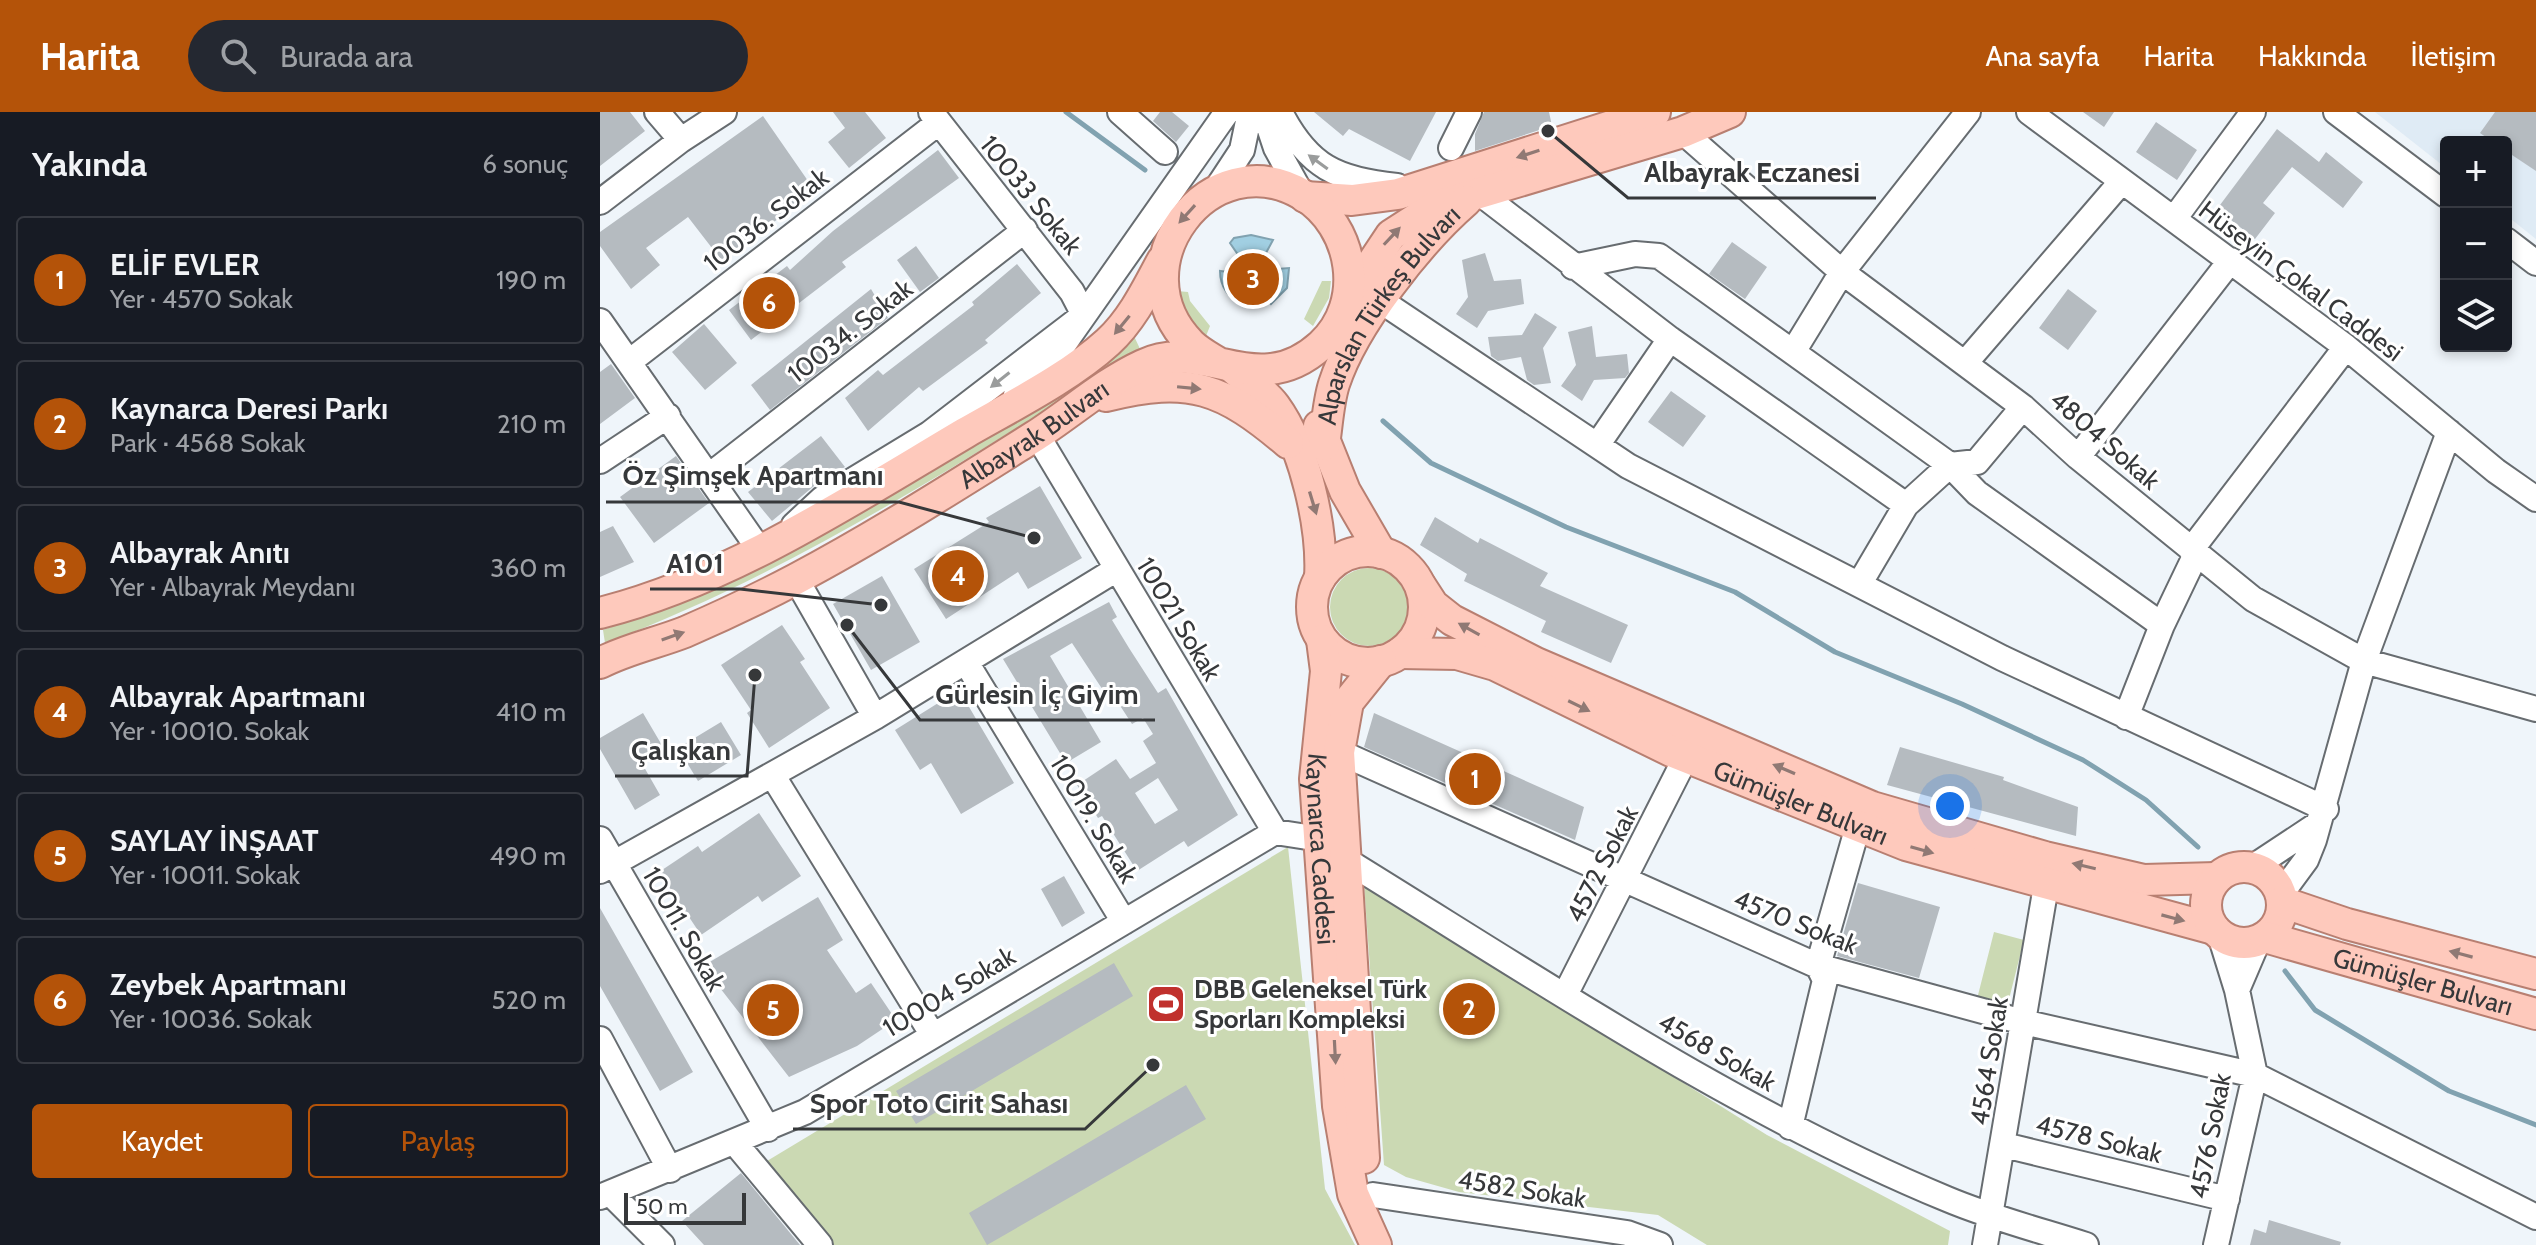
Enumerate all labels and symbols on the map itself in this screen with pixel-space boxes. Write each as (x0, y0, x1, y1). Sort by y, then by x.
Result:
street label: 10033 Sokak (973, 129, 1089, 261)
callout: Albayrak Eczanesi (1628, 146, 1876, 198)
one-way arrow (1515, 149, 1539, 161)
one-way arrow (1308, 155, 1329, 170)
text: Albayrak Eczanesi (1644, 155, 1860, 189)
street label: 10036. Sokak (697, 161, 835, 279)
street label: Hüseyin Çokal Caddesi (2193, 194, 2409, 368)
street label: Alparslan Türkeş Bulvarı (1311, 199, 1467, 427)
one-way arrow (1179, 204, 1197, 223)
one-way arrow (1382, 227, 1400, 246)
pin: 3 (1227, 249, 1279, 309)
street label: 10034. Sokak (781, 272, 919, 390)
pin: 6 (743, 273, 795, 333)
one-way arrow (1115, 315, 1131, 335)
one-way arrow (990, 371, 1010, 387)
street label: Albayrak Bulvarı (953, 373, 1115, 496)
one-way arrow (1177, 382, 1202, 395)
street label: 4804 Sokak (2044, 384, 2167, 497)
callout: Öz Şimşek Apartmanı (606, 450, 899, 502)
text: Öz Şimşek Apartmanı (623, 458, 883, 492)
one-way arrow (1307, 492, 1320, 516)
callout: A101 (650, 537, 740, 589)
text: A101 (666, 546, 724, 580)
pin: 4 (932, 546, 984, 606)
street label: 10021 Sokak (1130, 552, 1228, 687)
one-way arrow (1458, 623, 1481, 636)
one-way arrow (661, 629, 685, 641)
callout: Gürlesin İç Giyim (920, 668, 1155, 720)
text: Gürlesin İç Giyim (935, 677, 1139, 711)
one-way arrow (1568, 699, 1591, 713)
callout: Çalışkan (615, 724, 747, 776)
text: Çalışkan (631, 733, 731, 767)
street label: 10019. Sokak (1043, 749, 1145, 889)
pin: 1 (1449, 749, 1501, 809)
street label: Kaynarca Caddesi (1299, 752, 1343, 946)
street label: Gümüşler Bulvarı (1709, 754, 1893, 852)
one-way arrow (1772, 762, 1795, 775)
your location (1930, 786, 1970, 826)
street label: 4572 Sokak (1559, 800, 1645, 928)
one-way arrow (1911, 844, 1935, 857)
one-way arrow (2071, 859, 2096, 872)
street label: 10011. Sokak (636, 861, 733, 997)
street label: 4570 Sokak (1729, 883, 1863, 962)
one-way arrow (2162, 912, 2186, 925)
street label: 10004 Sokak (877, 940, 1021, 1044)
street label: Gümüşler Bulvarı (2329, 941, 2516, 1023)
one-way arrow (2448, 948, 2473, 960)
place label: DBB Geleneksel Türk Sporları Kompleksi (1194, 973, 1427, 1035)
pin: 2 (1443, 979, 1495, 1039)
pin: 5 (747, 980, 799, 1040)
sports icon: DBB Geleneksel Türk Sporları Kompleksi (1145, 983, 1187, 1025)
street label: 4564 Sokak (1963, 994, 2015, 1128)
street label: 4568 Sokak (1652, 1005, 1782, 1099)
one-way arrow (1329, 1040, 1342, 1065)
street label: 4576 Sokak (2182, 1070, 2238, 1202)
callout: Spor Toto Cirit Sahası (793, 1077, 1085, 1129)
text: Spor Toto Cirit Sahası (810, 1086, 1068, 1120)
street label: 4578 Sokak (2033, 1108, 2166, 1170)
street label: 4582 Sokak (1456, 1163, 1589, 1215)
scale bar (624, 1189, 746, 1225)

